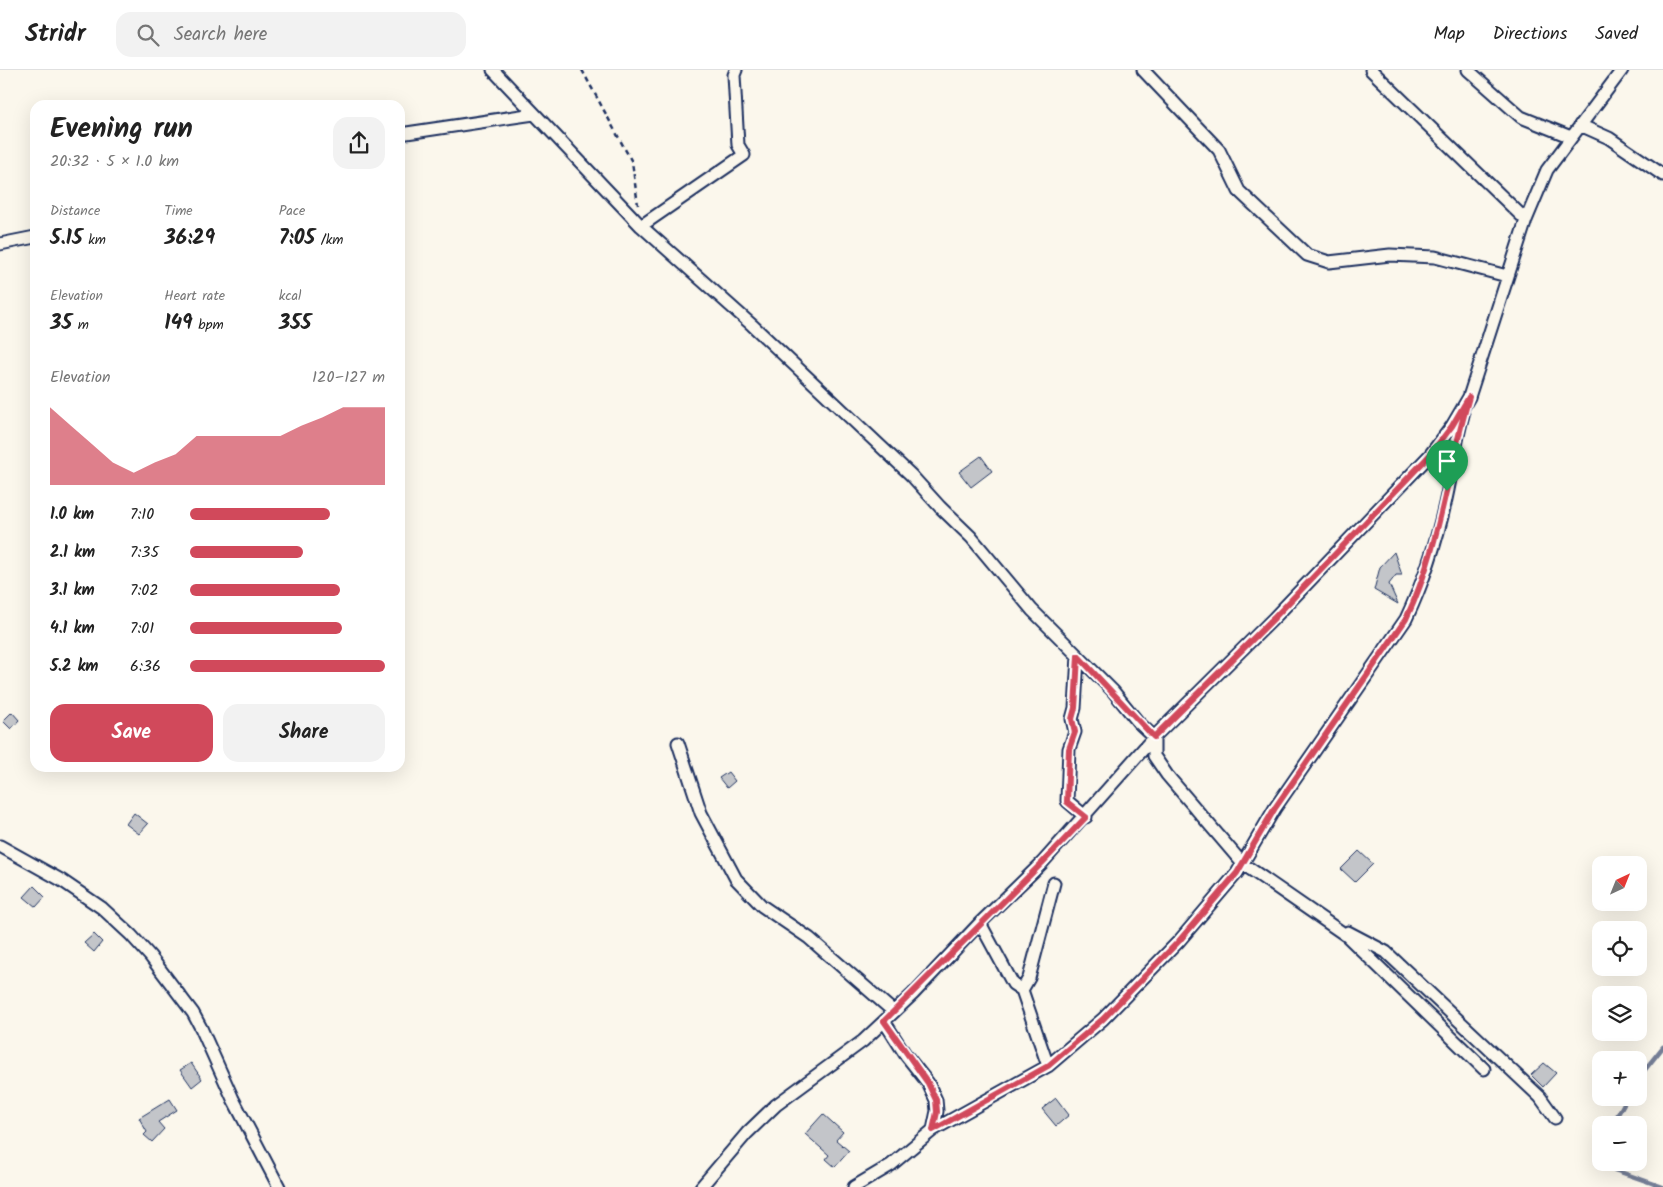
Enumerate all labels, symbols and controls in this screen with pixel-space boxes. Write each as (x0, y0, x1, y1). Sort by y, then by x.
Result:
search box (116, 12, 466, 57)
text: Stridr (25, 15, 86, 54)
text: Search here (174, 20, 267, 50)
text: Map (1433, 20, 1465, 49)
text: Directions (1493, 20, 1567, 49)
text: Saved (1595, 20, 1638, 49)
icon: search (134, 21, 162, 49)
text: Evening run (50, 107, 193, 152)
button: share (333, 117, 385, 169)
text: 20:32 · 5 × 1.0 km (50, 149, 179, 174)
text: Distance (50, 200, 100, 222)
text: Time (164, 200, 193, 222)
text: Pace (279, 200, 305, 222)
text: 5.15 (50, 222, 83, 255)
text: 36:29 (164, 222, 215, 255)
text: 7:05 (279, 222, 315, 255)
text: km (83, 229, 106, 251)
text: /km (315, 229, 343, 251)
text: Elevation (50, 285, 103, 307)
text: Heart rate (164, 285, 225, 307)
text: kcal (279, 285, 301, 307)
text: 35 (50, 307, 72, 340)
text: 149 (164, 307, 193, 340)
text: 355 (279, 307, 311, 340)
text: m (72, 314, 89, 336)
text: bpm (193, 314, 224, 336)
text: Elevation (50, 365, 111, 390)
text: 120–127 m (312, 365, 385, 390)
pin (1426, 440, 1468, 491)
icon: arrive (1433, 447, 1461, 475)
text: 1.0 km (50, 502, 94, 527)
text: 7:10 (130, 502, 154, 527)
text: 2.1 km (50, 540, 95, 565)
text: 7:35 (130, 540, 159, 565)
text: 3.1 km (50, 578, 95, 603)
text: 7:02 (130, 578, 159, 603)
text: 4.1 km (50, 616, 95, 641)
text: 7:01 (130, 616, 154, 641)
text: 5.2 km (50, 654, 98, 679)
text: 6:36 (130, 654, 161, 679)
button: Save (50, 704, 213, 762)
button: Share (223, 704, 385, 762)
north arrow (1592, 856, 1648, 911)
map controls (1592, 856, 1647, 1171)
button: locate (1592, 921, 1647, 976)
button: layers (1592, 986, 1647, 1041)
button: + (1592, 1051, 1647, 1106)
button: − (1592, 1116, 1647, 1171)

